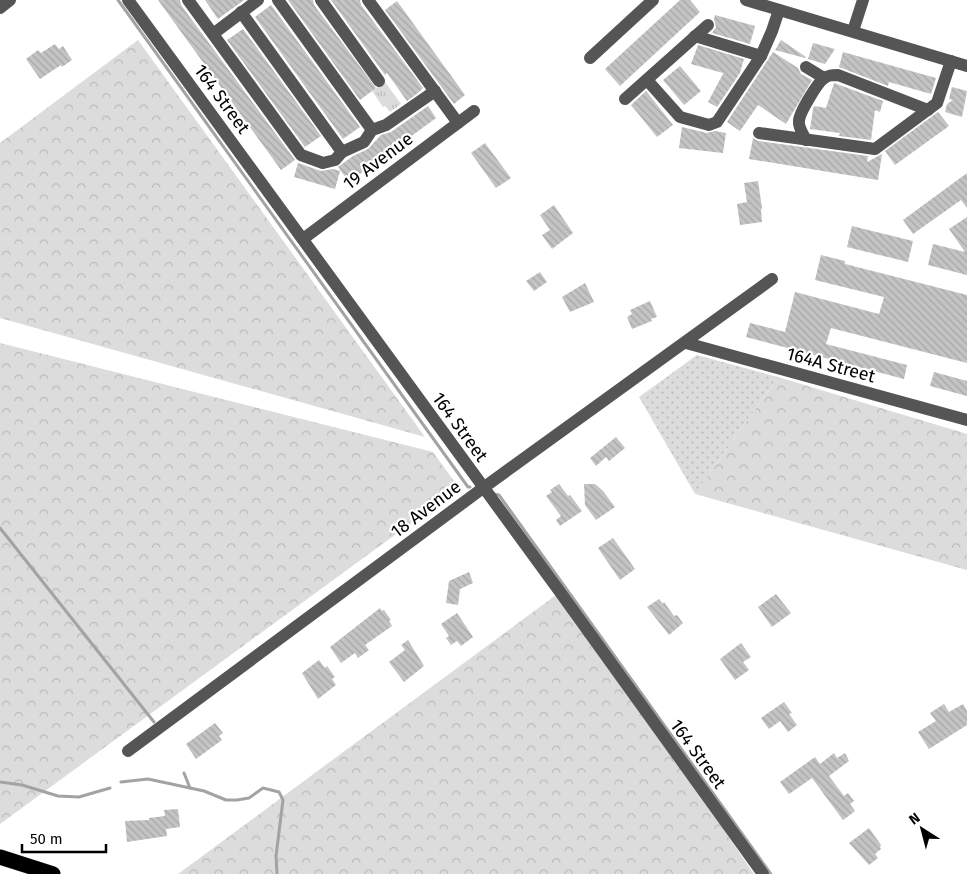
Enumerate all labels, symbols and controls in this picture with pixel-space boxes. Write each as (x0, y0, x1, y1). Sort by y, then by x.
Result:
street label: 164 Street (189, 60, 255, 138)
street label: 19 Avenue (339, 128, 417, 194)
street label: 164A Street (784, 343, 878, 388)
street label: 164 Street (427, 388, 493, 466)
street label: 18 Avenue (387, 475, 465, 543)
street label: 164 Street (665, 715, 731, 793)
north arrow (897, 804, 947, 854)
text: N (906, 809, 923, 828)
scale bar (22, 822, 106, 854)
text: 50 m (30, 830, 63, 848)

